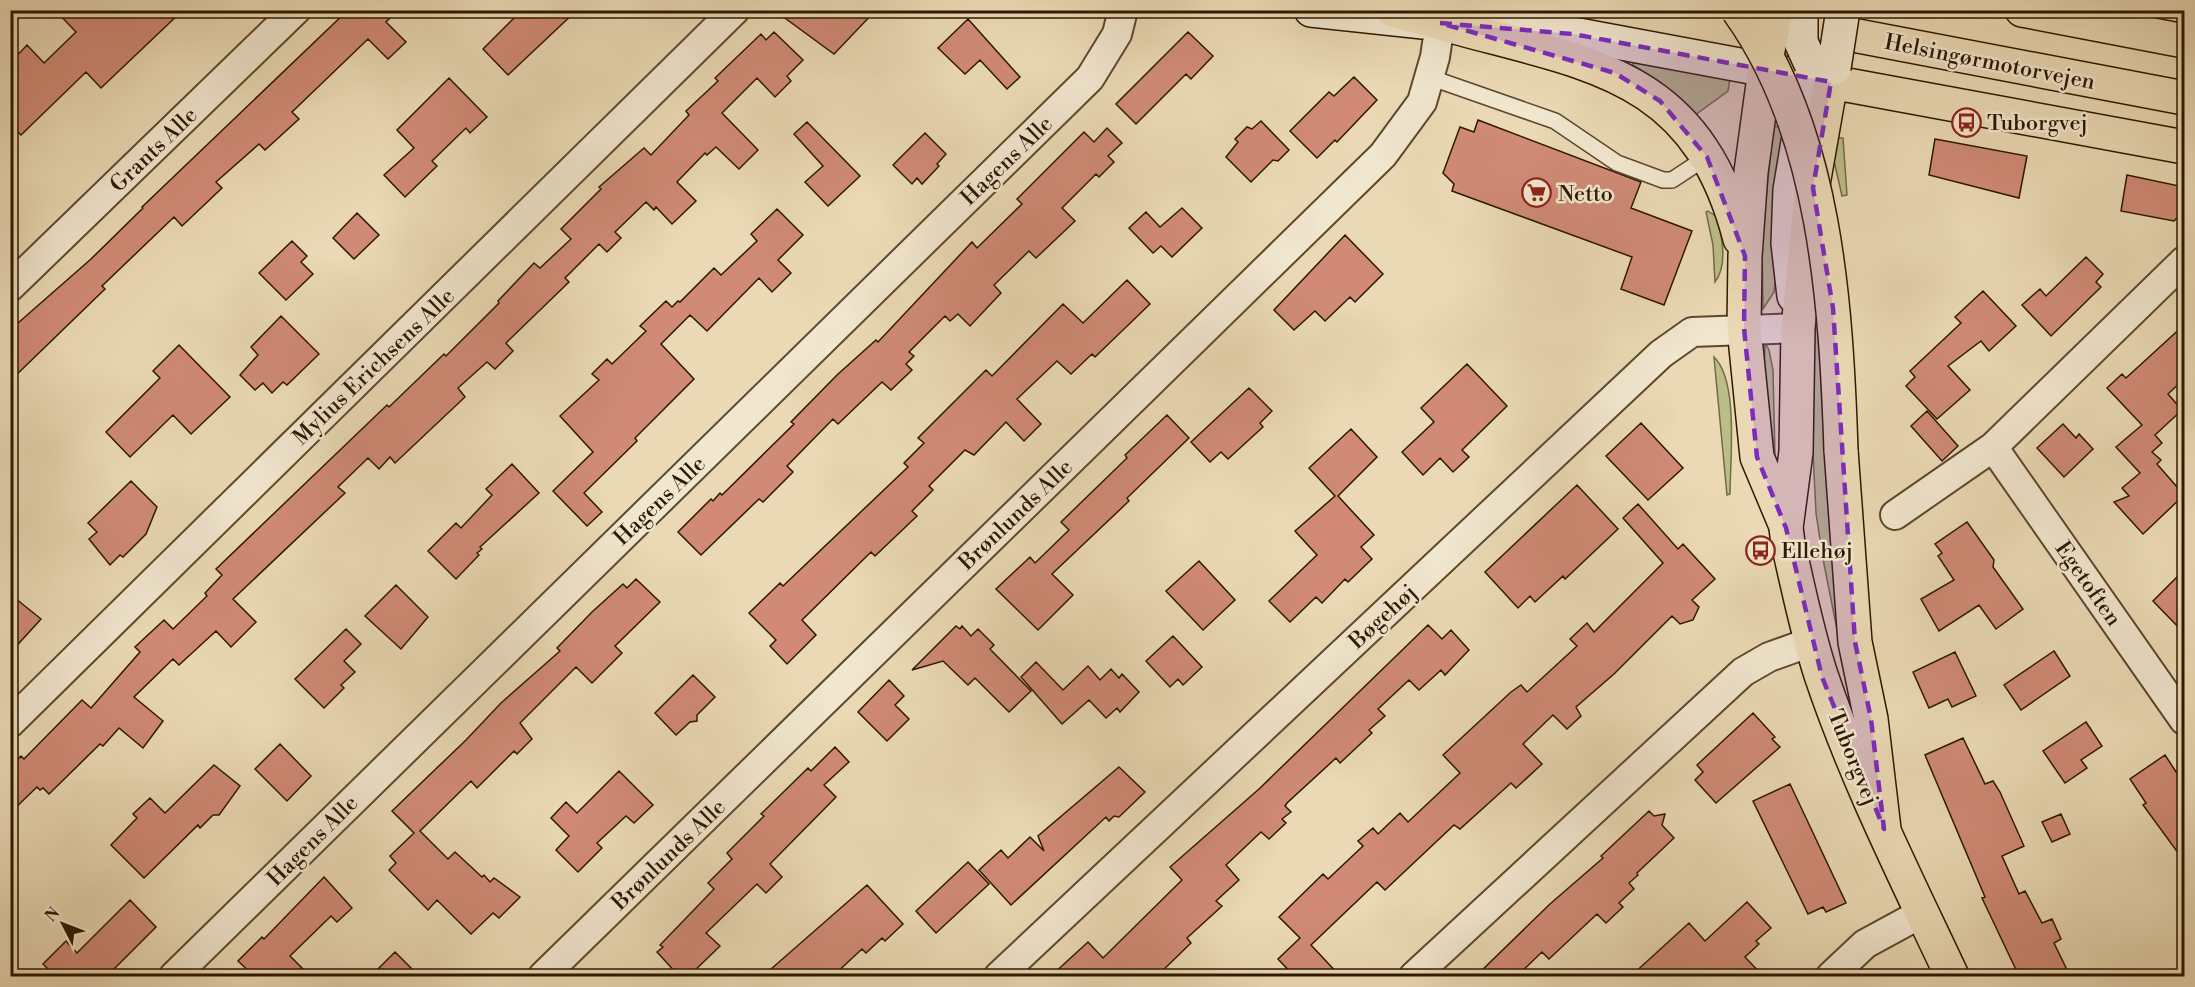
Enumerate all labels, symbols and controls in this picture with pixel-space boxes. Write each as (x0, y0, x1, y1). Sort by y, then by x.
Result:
street label: Helsingørmotorvejen (1882, 29, 2097, 96)
street label: Grants Alle (105, 102, 203, 198)
bus stop icon: Tuborgvej (1950, 106, 1982, 138)
place label: Tuborgvej (1987, 110, 2088, 137)
street label: Hagens Alle (955, 111, 1059, 212)
supermarket icon: Netto (1521, 177, 1553, 209)
place label: Netto (1558, 181, 1613, 208)
street label: Mylius Erichsens Alle (288, 283, 461, 451)
street label: Hagens Alle (608, 451, 712, 552)
street label: Brønlunds Alle (953, 454, 1079, 577)
bus stop icon: Ellehøj (1744, 534, 1776, 566)
street label: Egetoften (2049, 536, 2127, 632)
place label: Ellehøj (1781, 538, 1853, 565)
street label: Bøgehøj (1343, 579, 1423, 656)
street label: Tuborgvej (1821, 706, 1884, 809)
street label: Hagens Alle (262, 790, 364, 892)
street label: Brønlunds Alle (606, 794, 732, 917)
north arrow (33, 894, 93, 954)
text: N (41, 903, 64, 926)

